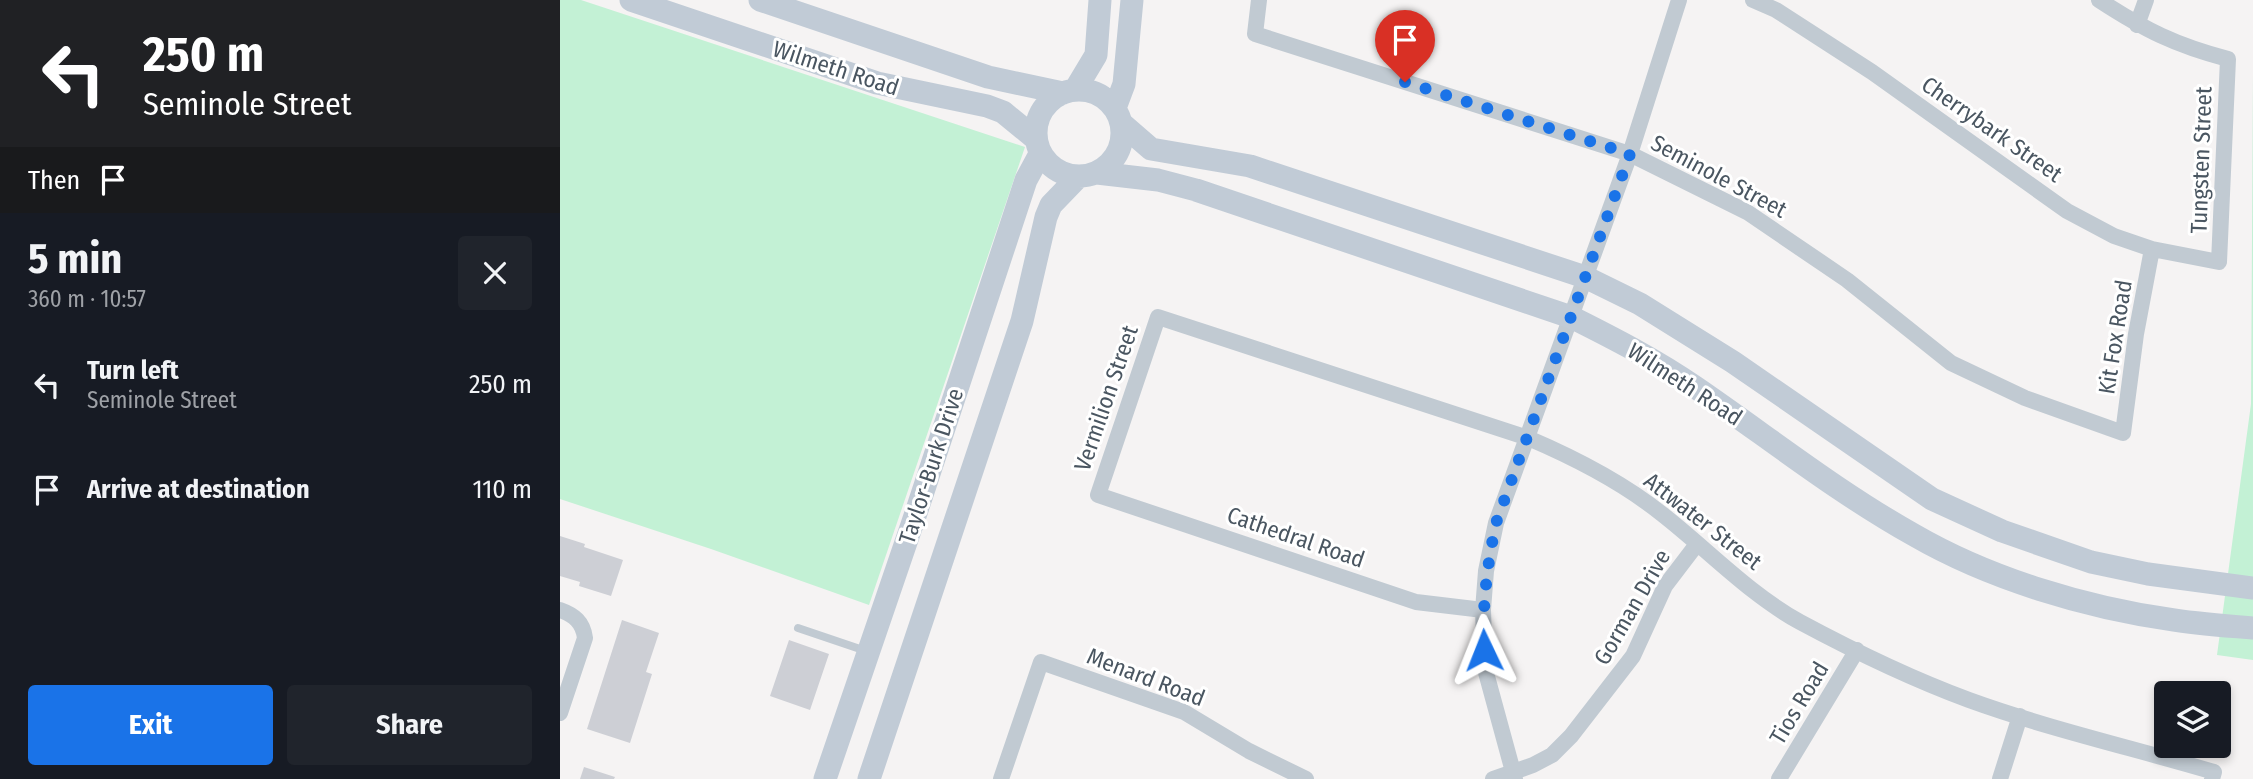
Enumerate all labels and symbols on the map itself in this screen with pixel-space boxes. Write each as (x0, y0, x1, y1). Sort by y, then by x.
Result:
pin (1375, 10, 1435, 82)
street label: Wilmeth Road (769, 34, 903, 102)
street label: Cherrybark Street (1916, 70, 2068, 188)
street label: Tungsten Street (2184, 86, 2218, 234)
street label: Seminole Street (1646, 128, 1792, 224)
street label: Kit Fox Road (2092, 278, 2138, 396)
street label: Vermilion Street (1068, 321, 1144, 474)
street label: Wilmeth Road (1622, 337, 1748, 431)
street label: Taylor-Burk Drive (893, 385, 969, 547)
street label: Attwater Street (1639, 466, 1768, 576)
street label: Cathedral Road (1224, 500, 1368, 574)
street label: Gorman Drive (1588, 544, 1676, 670)
position arrow (1447, 613, 1521, 687)
street label: Menard Road (1083, 642, 1209, 712)
street label: Tios Road (1763, 657, 1835, 749)

